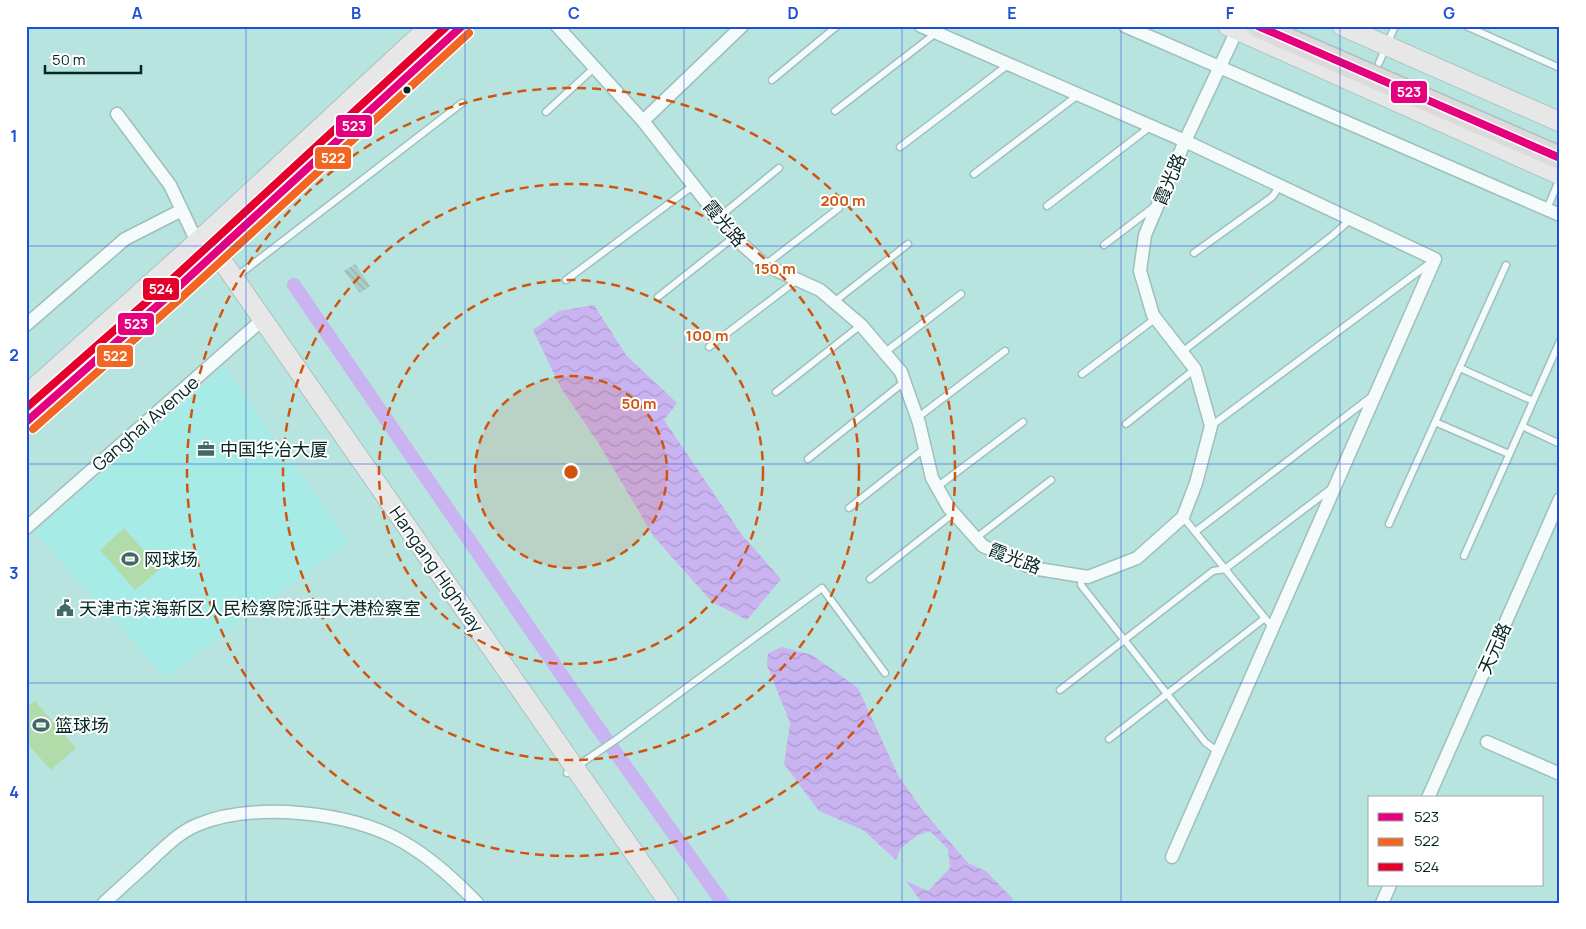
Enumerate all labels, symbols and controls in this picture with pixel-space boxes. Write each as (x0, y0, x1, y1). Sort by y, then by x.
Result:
text: A (132, 2, 143, 24)
text: B (351, 2, 361, 24)
text: C (568, 2, 580, 24)
text: D (787, 2, 799, 24)
text: E (1007, 2, 1017, 24)
text: F (1226, 2, 1235, 24)
text: G (1443, 2, 1455, 24)
scale bar (45, 42, 141, 74)
text: 50 m (52, 49, 86, 70)
line badge: 523 (1390, 80, 1428, 104)
text: 523 (1397, 82, 1421, 101)
unlabelled marker (402, 85, 412, 95)
line badge: 523 (335, 114, 373, 138)
text: 523 (342, 116, 366, 135)
text: 1 (10, 125, 18, 147)
line badge: 522 (314, 146, 352, 170)
text: 522 (321, 148, 345, 167)
street label: 霞光路 (1147, 149, 1191, 209)
text: 200 m (820, 190, 866, 211)
street label: 霞光路 (698, 195, 752, 251)
text: 150 m (754, 258, 796, 279)
line badge: 524 (142, 277, 180, 301)
text: 524 (149, 279, 173, 298)
line badge: 523 (117, 312, 155, 336)
text: 523 (124, 314, 148, 333)
text: 100 m (686, 325, 728, 346)
text: 2 (9, 344, 19, 366)
line badge: 522 (96, 344, 134, 368)
text: 522 (103, 346, 127, 365)
street label: Ganghai Avenue (87, 370, 203, 476)
text: 50 m (621, 393, 657, 414)
place label: 中国华冶大厦 (220, 437, 328, 461)
office icon: 中国华冶大厦 (196, 439, 216, 459)
centre of rings (562, 463, 580, 481)
street label: Hangang Highway (385, 501, 490, 637)
street label: 霞光路 (985, 537, 1045, 579)
place label: 网球场 (144, 547, 198, 571)
sports icon: 网球场 (120, 549, 140, 569)
text: 3 (9, 562, 19, 584)
place label: 天津市滨海新区人民检察院派驻大港检察室 (79, 596, 421, 620)
public building icon: 天津市滨海新区人民检察院派驻大港检察室 (55, 598, 75, 618)
street label: 天元路 (1472, 618, 1516, 678)
place label: 篮球场 (55, 713, 109, 737)
sports icon: 篮球场 (31, 715, 51, 735)
text: 4 (9, 781, 19, 803)
legend (1368, 796, 1544, 886)
text: 523 (1414, 806, 1439, 827)
text: 522 (1414, 830, 1439, 851)
text: 524 (1414, 856, 1439, 877)

